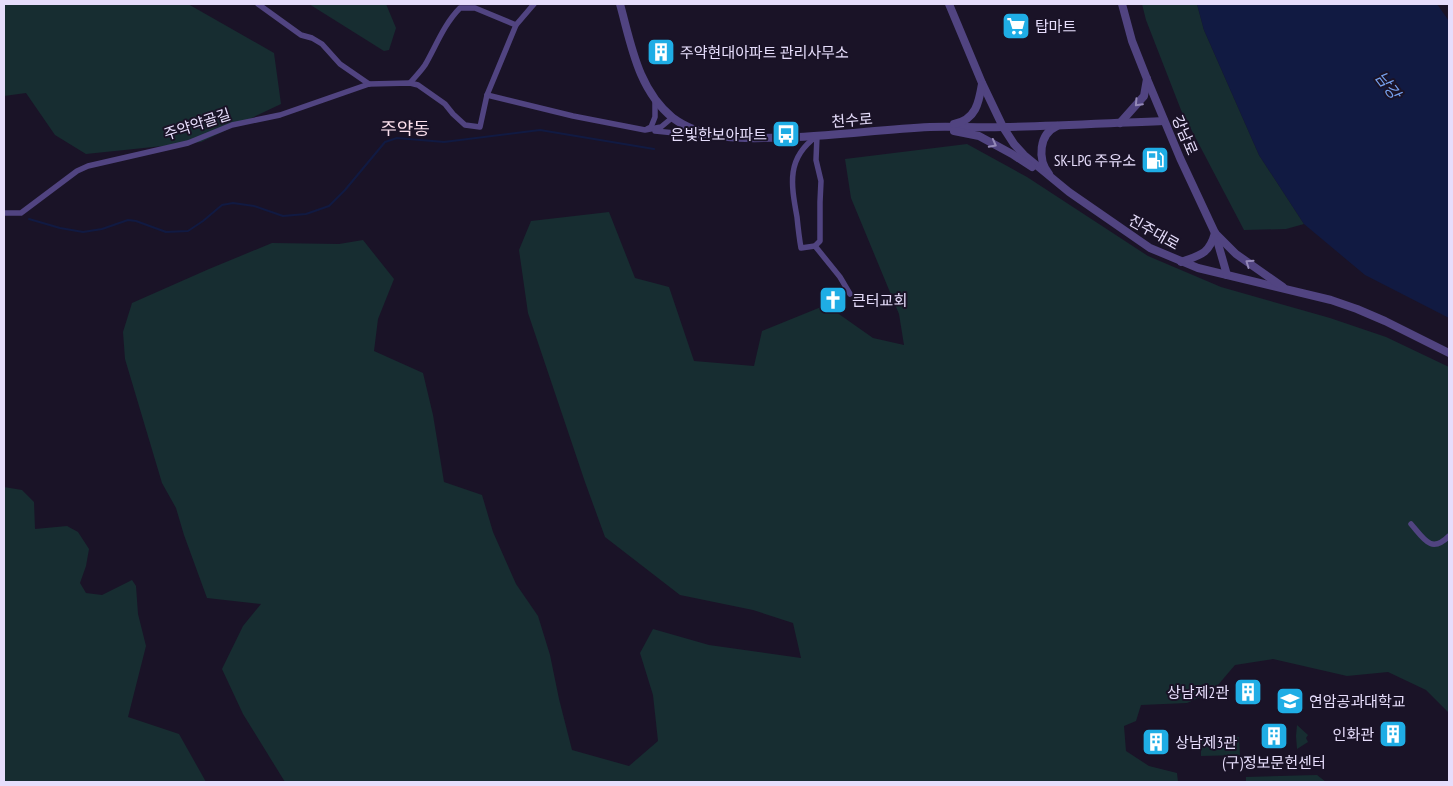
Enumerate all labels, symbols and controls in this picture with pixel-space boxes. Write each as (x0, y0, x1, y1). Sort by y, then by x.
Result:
supermarket icon: 탑마트 (1001, 11, 1031, 41)
place label: 탑마트 (1035, 17, 1077, 36)
building icon: 주약현대아파트 관리사무소 (646, 37, 676, 67)
place label: 주약현대아파트 관리사무소 (680, 43, 849, 62)
water label: 남강 (1371, 67, 1406, 105)
one-way arrow (1135, 98, 1144, 107)
street label: 주약약골길 (161, 104, 233, 144)
street label: 천수로 (831, 109, 873, 131)
street label: 강남로 (1168, 112, 1202, 158)
district label: 주약동 (380, 117, 430, 140)
bus stop icon: 은빛한보아파트 (771, 119, 801, 149)
place label: 은빛한보아파트 (670, 125, 767, 144)
one-way arrow (988, 138, 997, 148)
fuel station icon: SK-LPG 주유소 (1140, 145, 1170, 175)
place label: SK-LPG 주유소 (1054, 151, 1136, 170)
street label: 진주대로 (1125, 210, 1183, 254)
one-way arrow (1245, 260, 1255, 269)
church icon: 큰터교회 (818, 285, 848, 315)
place label: 큰터교회 (852, 291, 907, 310)
building icon: 상남제2관 (1233, 677, 1263, 707)
place label: 상남제2관 (1167, 683, 1229, 702)
school or university icon: 연암공과대학교 (1275, 686, 1305, 716)
place label: 연암공과대학교 (1309, 692, 1406, 711)
building icon: 인화관 (1378, 719, 1408, 749)
building icon: (구)정보문헌센터 (1259, 721, 1289, 751)
place label: 인화관 (1333, 725, 1374, 744)
building icon: 상남제3관 (1141, 727, 1171, 757)
place label: 상남제3관 (1175, 733, 1237, 752)
place label: (구)정보문헌센터 (1222, 753, 1326, 772)

